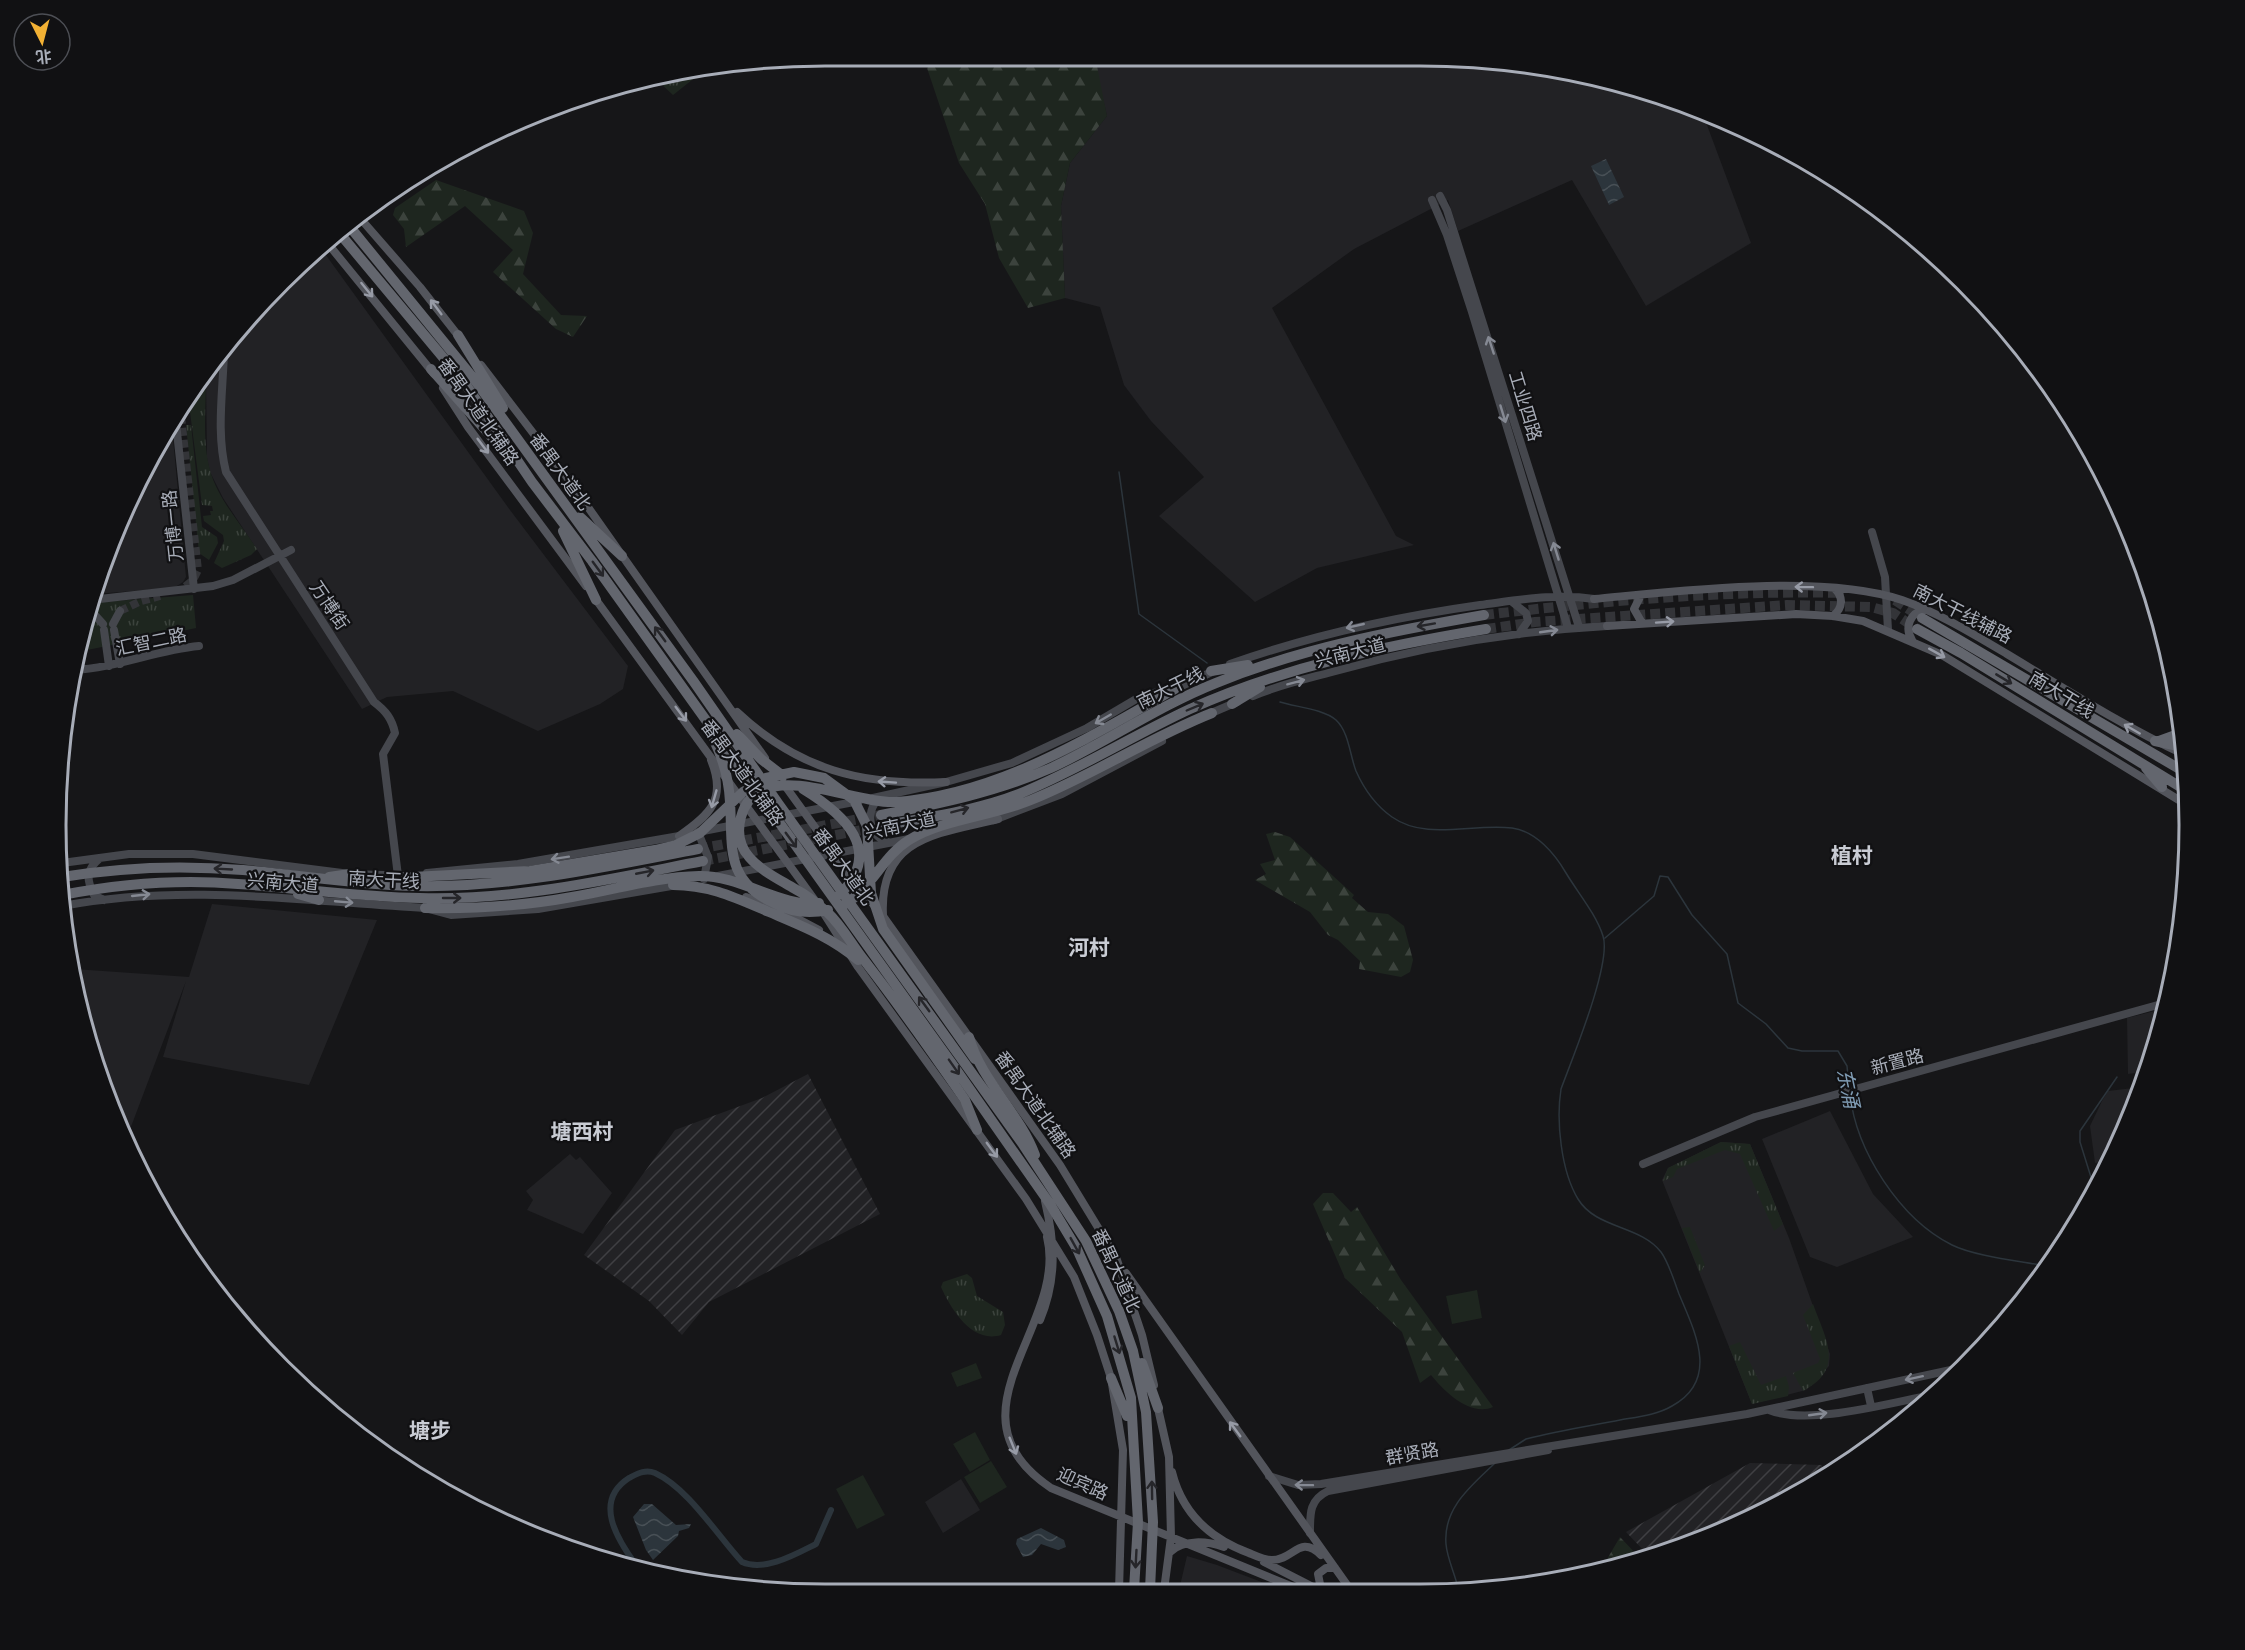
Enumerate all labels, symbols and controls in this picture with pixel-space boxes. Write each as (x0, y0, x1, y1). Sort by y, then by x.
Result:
north arrow (12, 12, 72, 72)
text: 北 (35, 47, 53, 68)
one-way arrow (361, 281, 374, 297)
one-way arrow (430, 299, 443, 315)
one-way arrow (1485, 336, 1496, 355)
street label: 番禺大道北辅路 (434, 353, 524, 469)
street label: 工业四路 (1505, 368, 1547, 444)
one-way arrow (1498, 404, 1509, 423)
street label: 番禺大道北 (526, 428, 596, 514)
one-way arrow (476, 438, 489, 454)
street label: 万博一路 (157, 489, 187, 563)
one-way arrow (1550, 542, 1561, 561)
one-way arrow (591, 560, 604, 576)
street label: 万博街 (306, 576, 354, 634)
street label: 南大干线辅路 (1910, 579, 2016, 647)
one-way arrow (1795, 581, 1815, 593)
one-way arrow (1655, 616, 1675, 627)
one-way arrow (1417, 620, 1436, 631)
one-way arrow (1346, 621, 1365, 633)
street label: 汇智二路 (113, 623, 189, 659)
one-way arrow (1538, 625, 1558, 636)
one-way arrow (654, 627, 666, 643)
street label: 兴南大道 (1312, 633, 1388, 671)
one-way arrow (1928, 647, 1945, 659)
street label: 南大干线 (1133, 661, 1207, 713)
street label: 南大干线 (2025, 666, 2099, 722)
one-way arrow (1995, 673, 2012, 685)
one-way arrow (1286, 676, 1305, 687)
one-way arrow (1186, 701, 1204, 712)
one-way arrow (675, 706, 687, 722)
one-way arrow (1095, 713, 1112, 725)
street label: 番禺大道北铺路 (697, 715, 789, 829)
one-way arrow (2124, 723, 2141, 735)
one-way arrow (878, 777, 898, 788)
one-way arrow (708, 789, 719, 808)
one-way arrow (950, 804, 969, 816)
street label: 兴南大道 (862, 807, 938, 843)
street label: 番禺大道北 (809, 823, 879, 909)
one-way arrow (785, 832, 798, 848)
district label: 植村 (1831, 842, 1873, 867)
one-way arrow (550, 852, 570, 863)
one-way arrow (214, 863, 234, 874)
street label: 南大干线 (347, 866, 421, 892)
one-way arrow (634, 866, 654, 877)
street label: 兴南大道 (246, 868, 320, 896)
one-way arrow (130, 889, 150, 900)
one-way arrow (441, 892, 461, 904)
one-way arrow (334, 897, 353, 908)
district label: 河村 (1068, 934, 1110, 959)
one-way arrow (917, 997, 930, 1013)
street label: 新置路 (1868, 1043, 1926, 1079)
street label: 番禺大道北辅路 (991, 1046, 1081, 1162)
one-way arrow (948, 1058, 960, 1074)
water label: 东涌 (1833, 1066, 1865, 1112)
district label: 塘西村 (551, 1118, 614, 1143)
one-way arrow (985, 1142, 998, 1158)
street label: 番禺大道北 (1088, 1225, 1146, 1315)
one-way arrow (1069, 1237, 1081, 1254)
one-way arrow (1112, 1335, 1123, 1354)
one-way arrow (1904, 1373, 1923, 1385)
one-way arrow (1808, 1409, 1828, 1420)
district label: 塘步 (409, 1417, 451, 1442)
one-way arrow (1229, 1421, 1241, 1437)
one-way arrow (1008, 1437, 1019, 1455)
street label: 群贤路 (1384, 1437, 1440, 1469)
street label: 迎宾路 (1054, 1462, 1112, 1504)
one-way arrow (1294, 1479, 1314, 1491)
one-way arrow (1147, 1481, 1158, 1500)
one-way arrow (1130, 1549, 1141, 1569)

